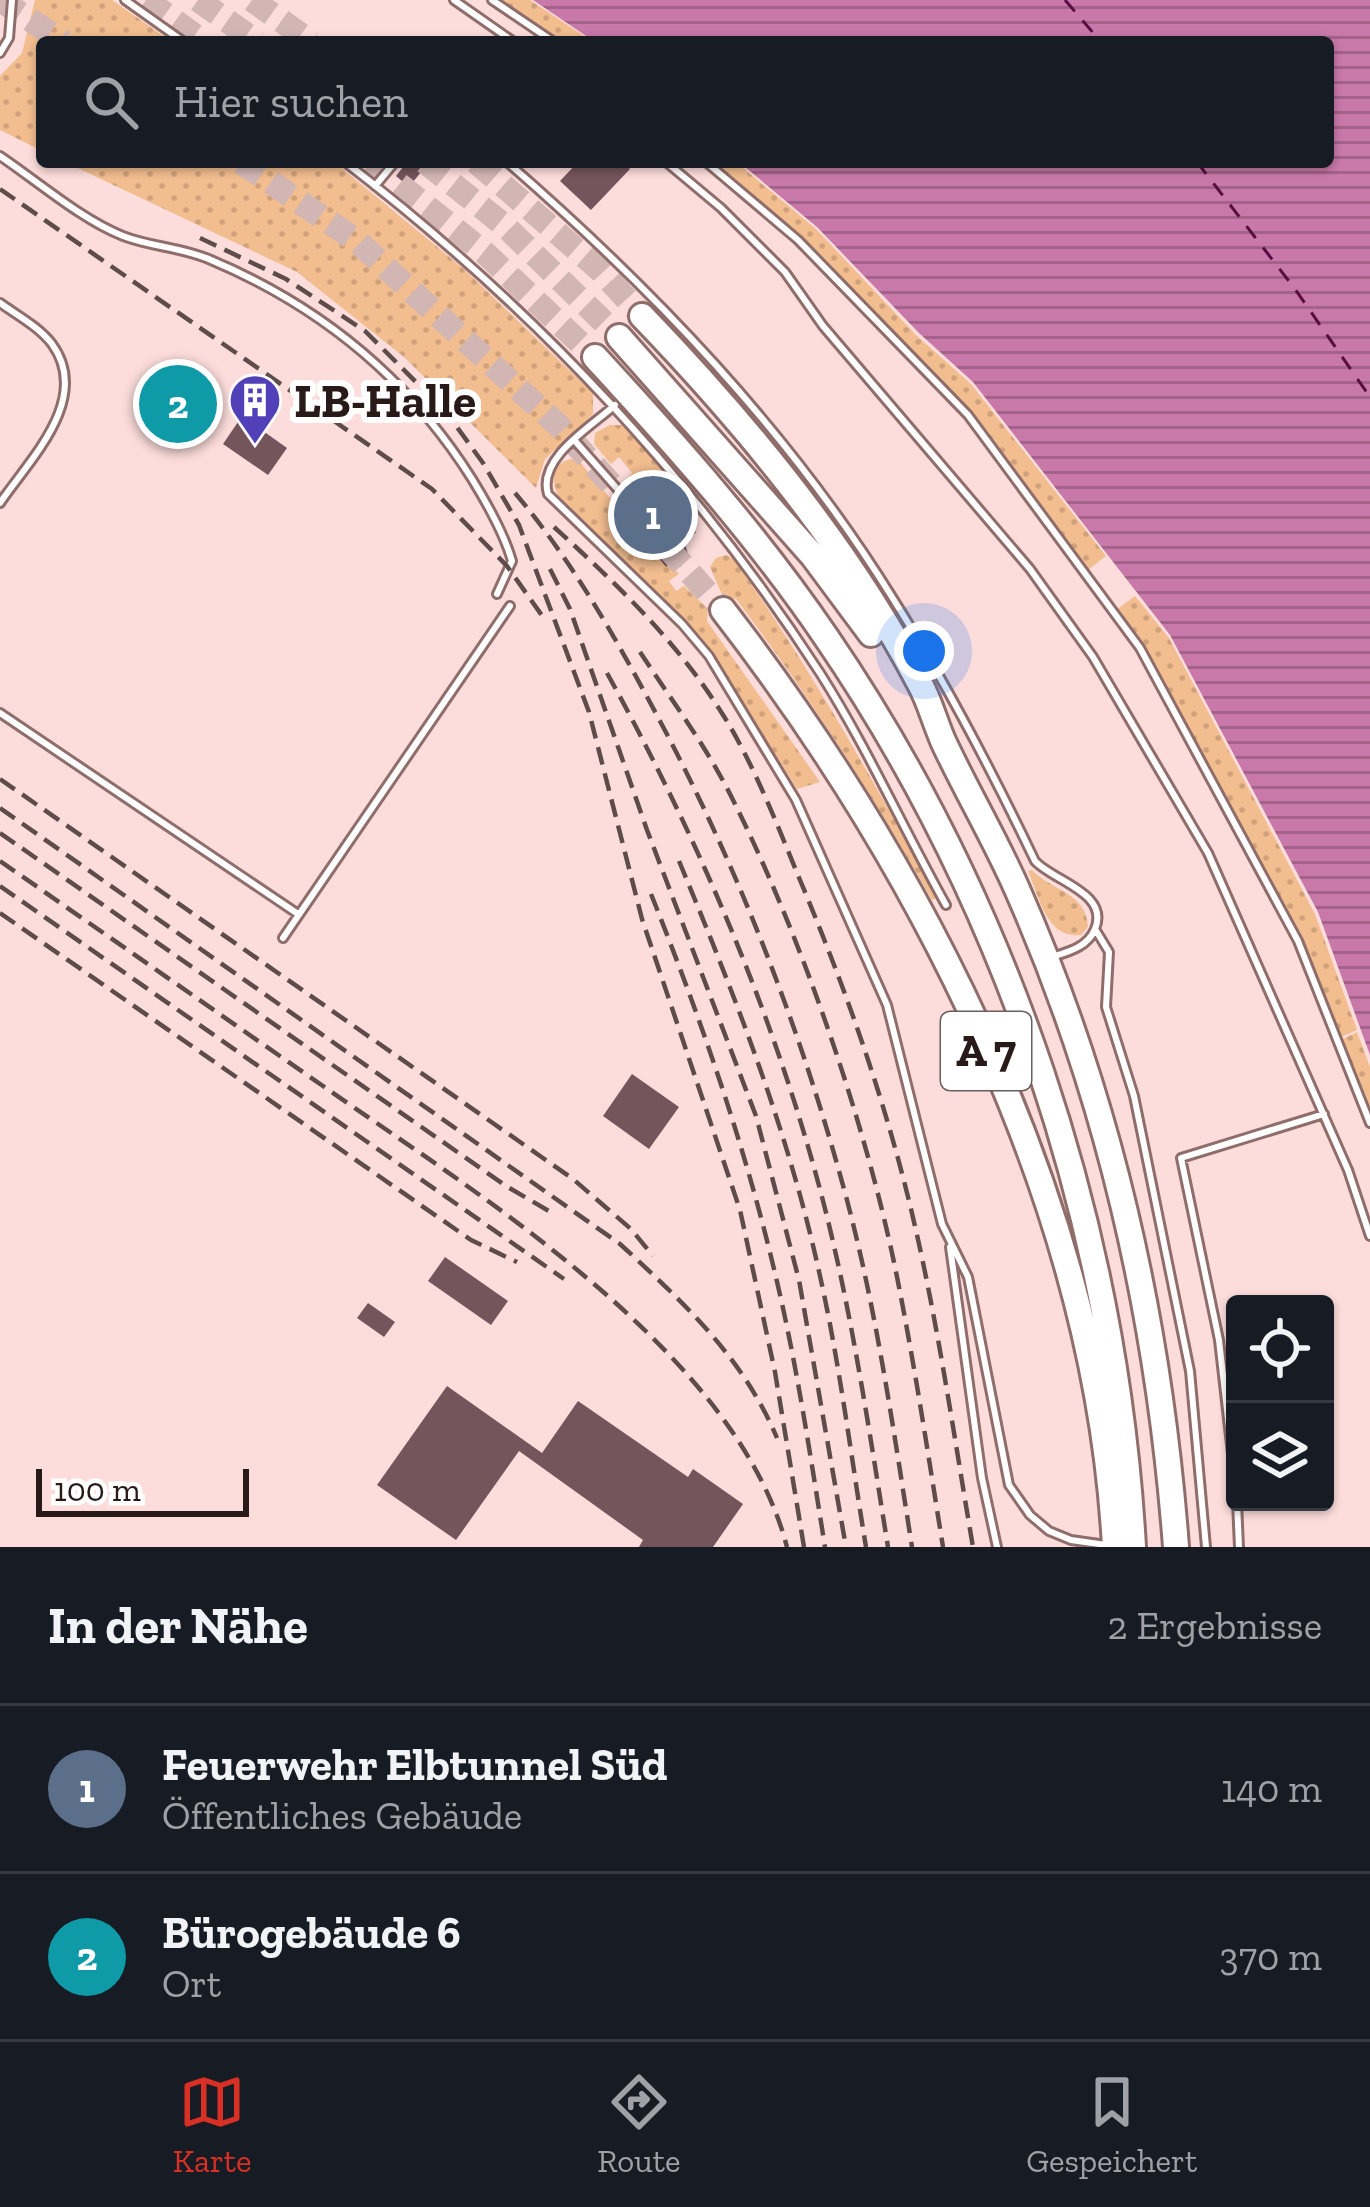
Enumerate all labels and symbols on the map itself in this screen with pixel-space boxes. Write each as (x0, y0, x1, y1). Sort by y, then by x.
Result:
pin: 2 (139, 359, 217, 449)
building icon: LB-Halle (227, 372, 283, 446)
place label: LB-Halle (294, 372, 476, 429)
pin: 1 (614, 470, 692, 560)
your location (894, 621, 954, 681)
road number: A 7 (941, 1012, 1031, 1090)
scale bar (36, 1463, 249, 1516)

